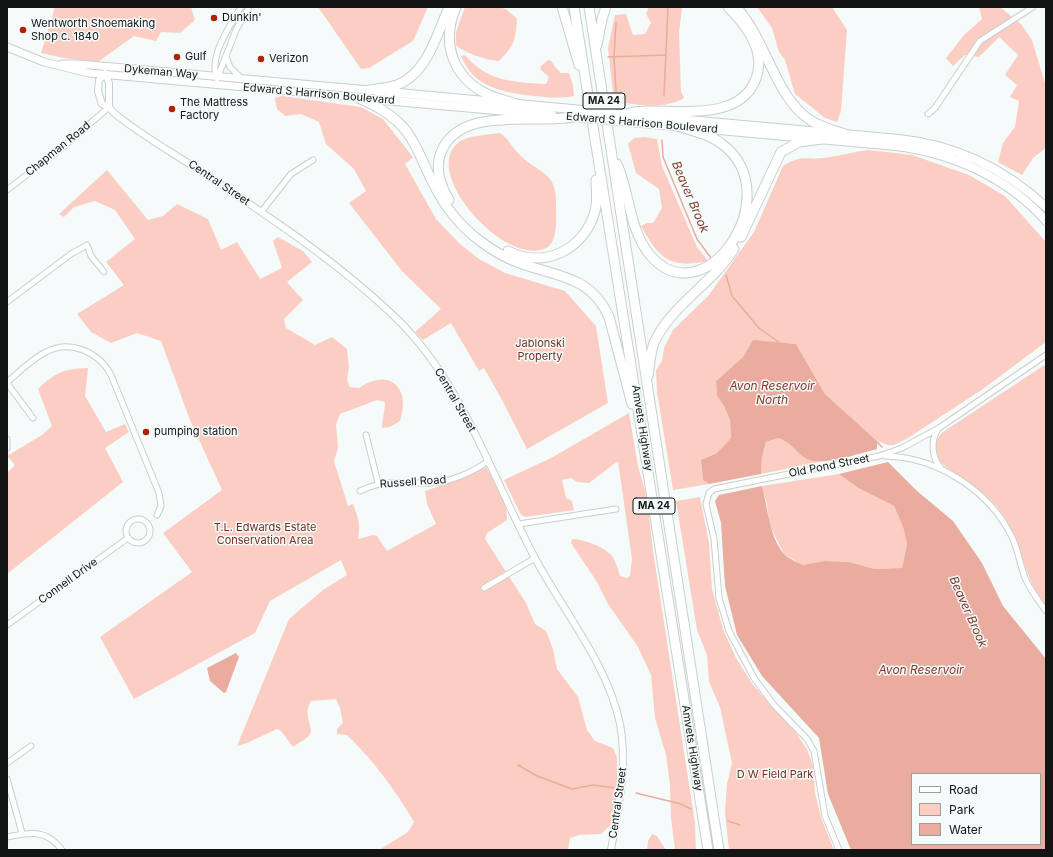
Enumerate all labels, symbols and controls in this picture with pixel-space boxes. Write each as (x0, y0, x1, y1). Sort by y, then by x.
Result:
place label: Dunkin' (222, 11, 261, 25)
marker: Dunkin' (209, 13, 219, 23)
place label: Wentworth Shoemaking Shop c. 1840 (31, 17, 155, 43)
marker: Wentworth Shoemaking Shop c. 1840 (18, 25, 28, 35)
place label: Gulf (185, 50, 206, 64)
marker: Gulf (172, 52, 182, 62)
place label: Verizon (269, 52, 308, 66)
marker: Verizon (256, 54, 266, 64)
street label: Dykeman Way (123, 62, 199, 82)
street label: Edward S Harrison Boulevard (243, 81, 395, 107)
road number: MA 24 (583, 93, 625, 109)
place label: The Mattress Factory (180, 96, 248, 122)
marker: The Mattress Factory (167, 104, 177, 114)
street label: Edward S Harrison Boulevard (566, 110, 718, 136)
street label: Chapman Road (23, 119, 93, 179)
street label: Central Street (186, 157, 252, 209)
water label: Beaver Brook (668, 159, 712, 235)
park label: Jablonski Property (515, 337, 565, 363)
street label: Central Street (431, 366, 479, 434)
water label: Avon Reservoir North (729, 379, 815, 407)
street label: Amvets Highway (629, 384, 655, 472)
place label: pumping station (154, 425, 238, 439)
marker: pumping station (141, 427, 151, 437)
street label: Old Pond Street (788, 452, 870, 480)
street label: Russell Road (379, 473, 447, 491)
road number: MA 24 (633, 498, 675, 514)
park label: T.L. Edwards Estate Conservation Area (214, 521, 316, 547)
street label: Connell Drive (36, 555, 100, 607)
water label: Beaver Brook (946, 574, 990, 650)
water label: Avon Reservoir (878, 663, 964, 677)
street label: Amvets Highway (679, 704, 705, 792)
street label: Central Street (606, 767, 630, 839)
park label: D W Field Park (737, 768, 813, 782)
legend (911, 773, 1041, 845)
text: Road (949, 782, 978, 797)
text: Park (949, 802, 975, 817)
text: Water (949, 822, 982, 837)

